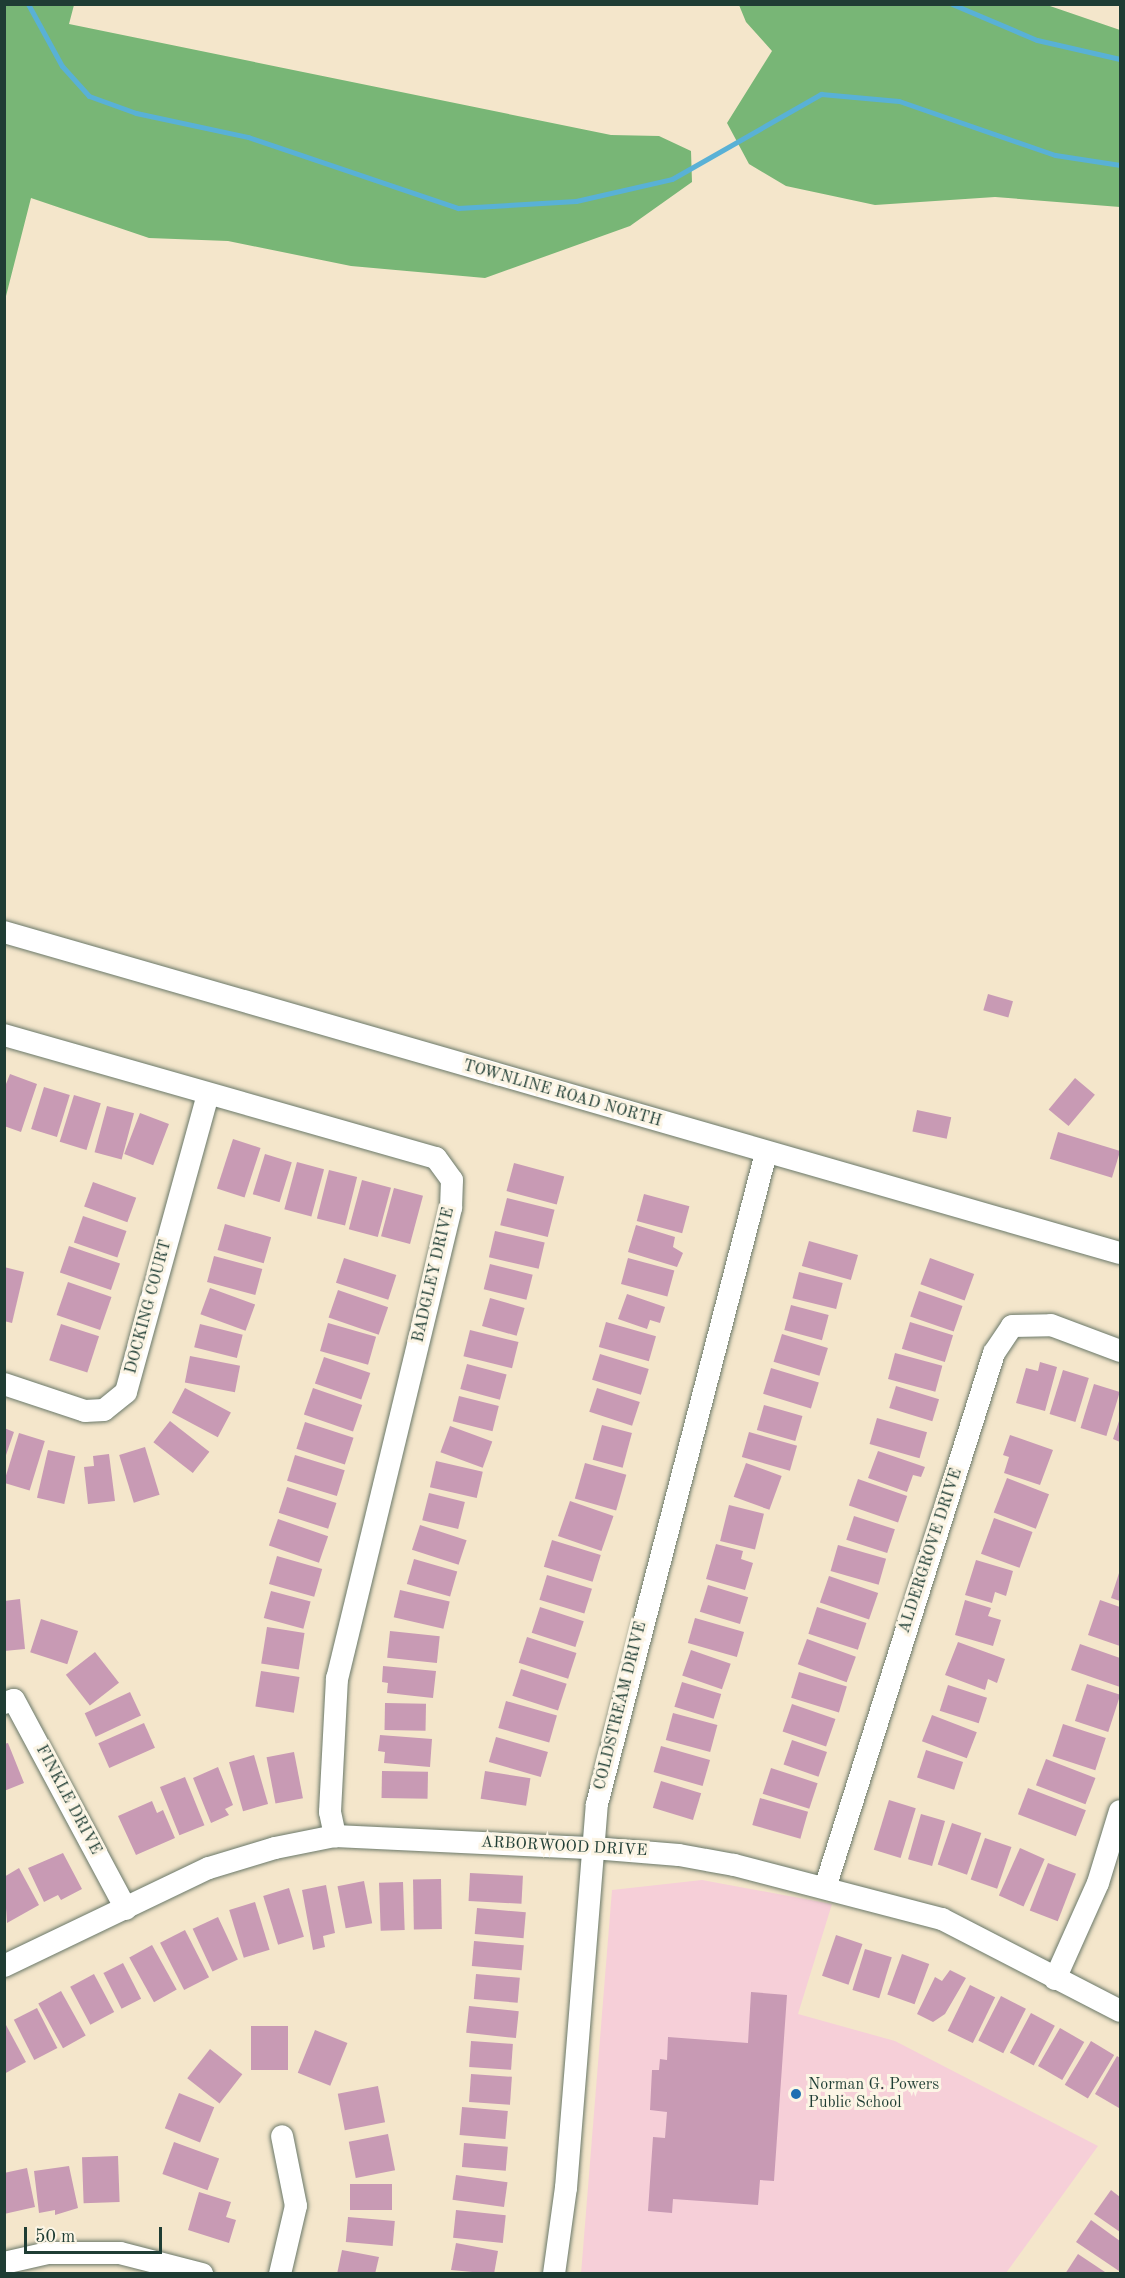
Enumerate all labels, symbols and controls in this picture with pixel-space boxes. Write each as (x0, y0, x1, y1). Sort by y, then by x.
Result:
street label: TOWNLINE ROAD NORTH (461, 1056, 663, 1132)
street label: BADGLEY DRIVE (409, 1206, 459, 1344)
street label: DOCKING COURT (122, 1238, 176, 1376)
street label: ALDERGROVE DRIVE (895, 1466, 967, 1636)
street label: COLDSTREAM DRIVE (591, 1620, 651, 1792)
street label: FINKLE DRIVE (31, 1742, 105, 1858)
street label: ARBORWOOD DRIVE (480, 1833, 648, 1861)
place label: Norman G. Powers Public School (808, 2075, 939, 2113)
marker: Norman G. Powers Public School (789, 2087, 803, 2101)
scale bar (27, 2215, 165, 2253)
text: 50 m (35, 2228, 75, 2246)

